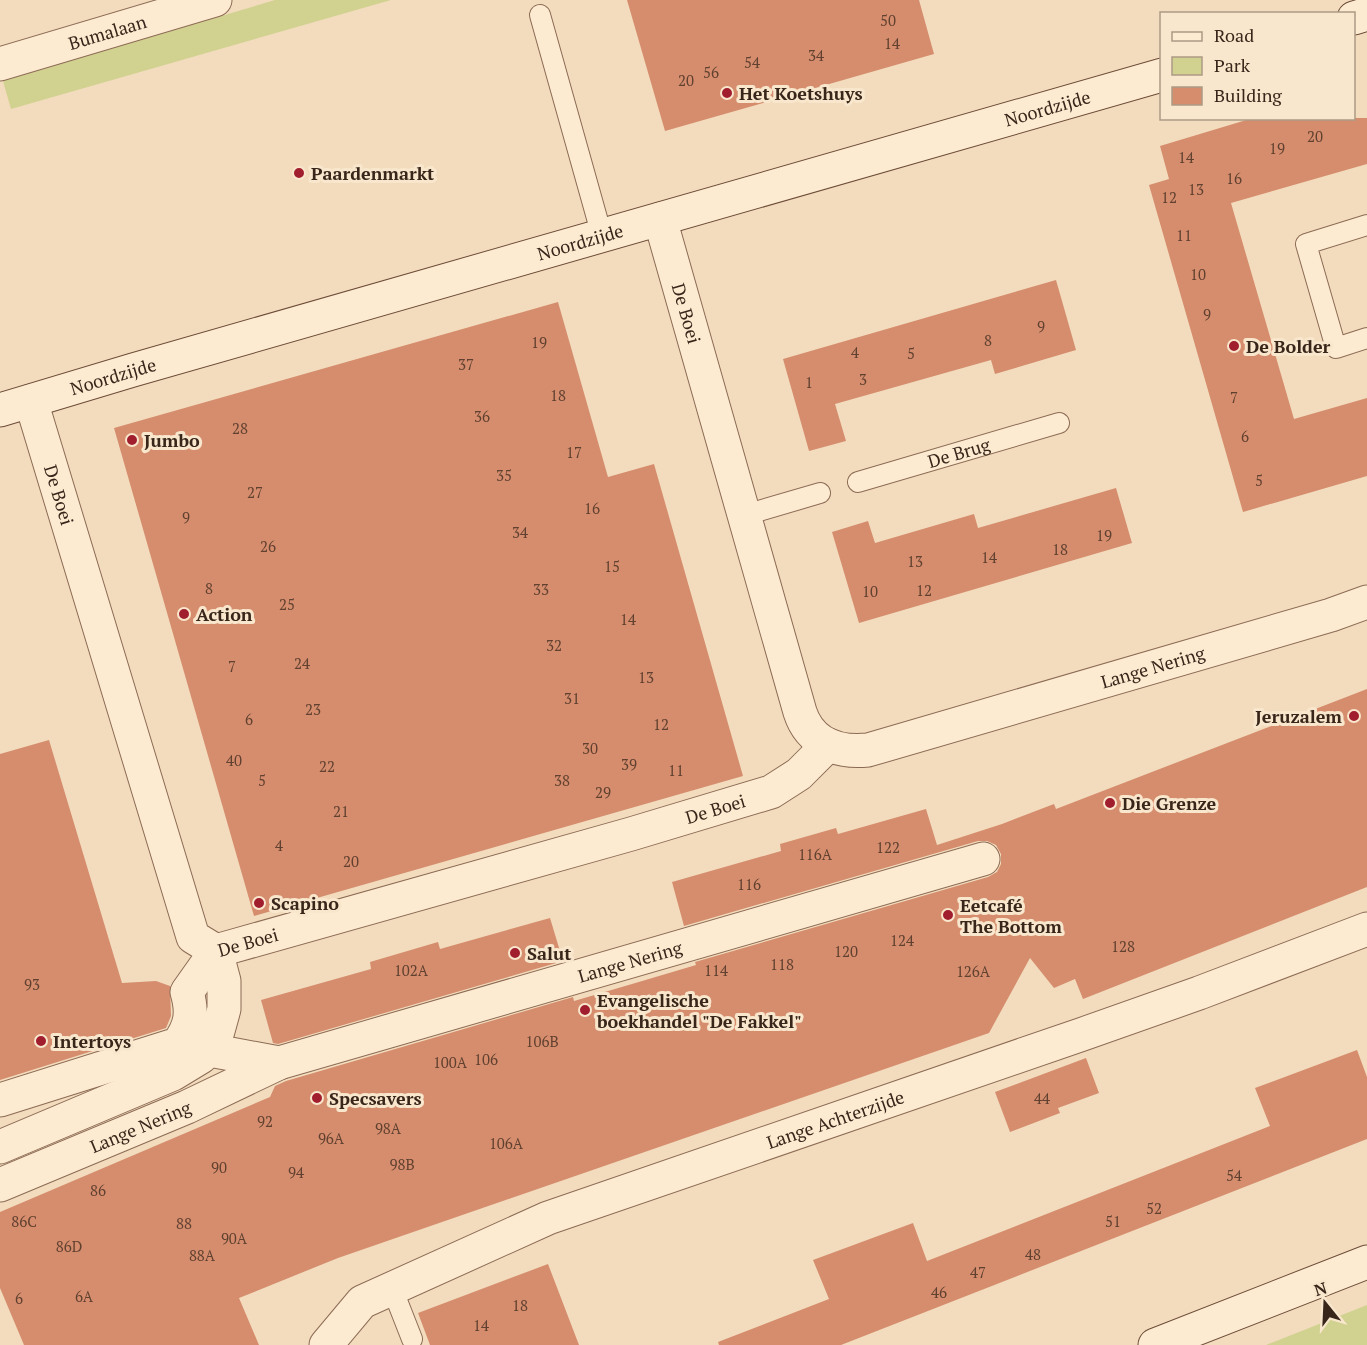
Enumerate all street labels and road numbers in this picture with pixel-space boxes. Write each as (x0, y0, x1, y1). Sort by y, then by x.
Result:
street label: Bumalaan (65, 9, 150, 55)
street label: Noordzijde (1001, 84, 1093, 132)
street label: Noordzijde (534, 218, 626, 266)
street label: De Boei (667, 280, 707, 346)
street label: Noordzijde (67, 352, 159, 400)
street label: De Brug (925, 432, 993, 473)
street label: De Boei (39, 462, 80, 528)
street label: Lange Nering (1098, 640, 1208, 694)
street label: De Boei (682, 788, 748, 829)
street label: De Boei (215, 922, 281, 962)
street label: Lange Nering (575, 935, 685, 988)
street label: Lange Achterzijde (763, 1084, 907, 1154)
street label: Lange Nering (86, 1095, 195, 1158)

